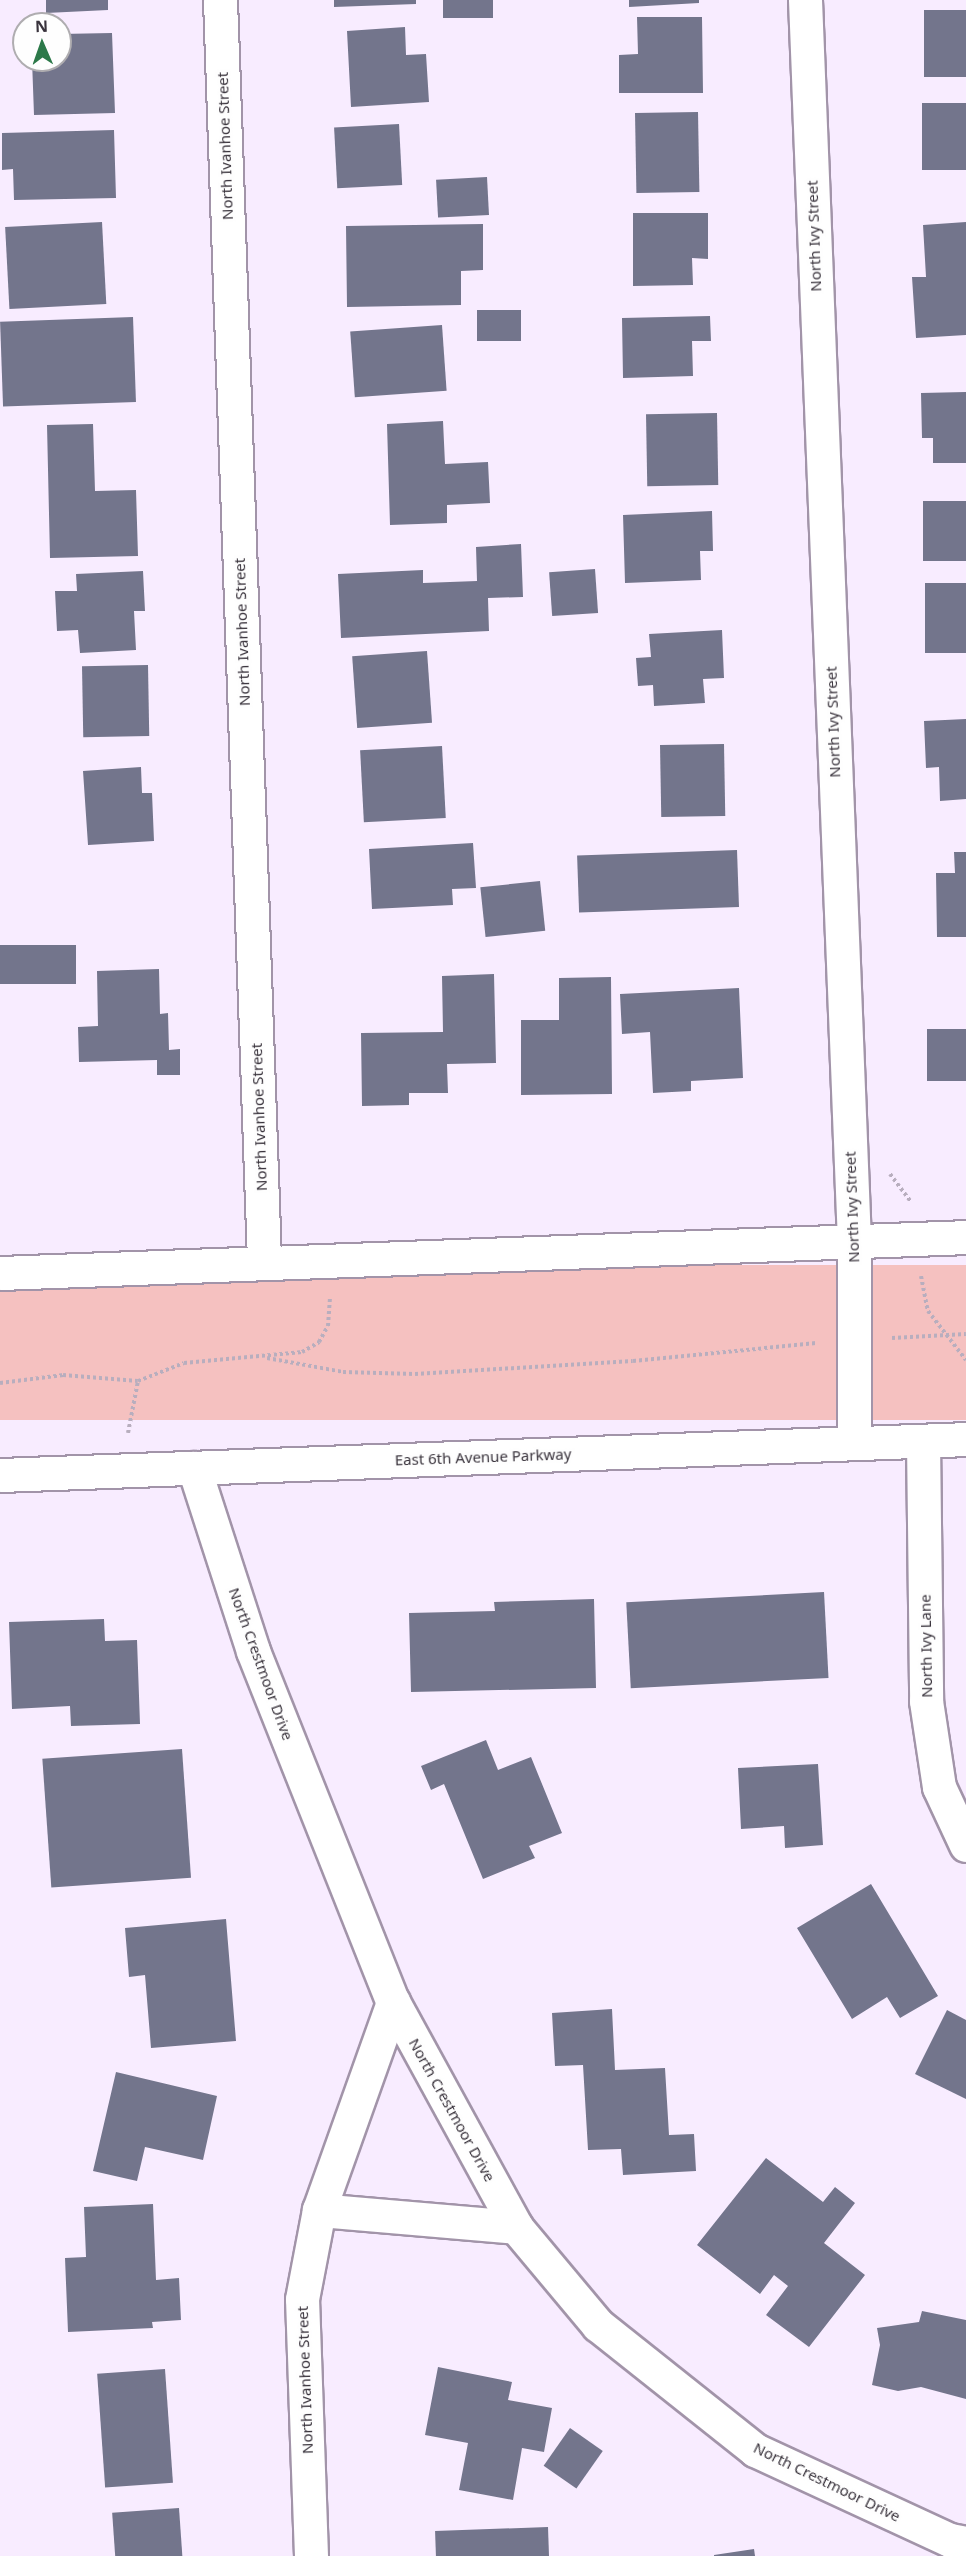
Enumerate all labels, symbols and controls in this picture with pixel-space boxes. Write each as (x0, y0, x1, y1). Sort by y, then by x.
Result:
north arrow (12, 12, 72, 72)
text: N (35, 15, 48, 37)
street label: North Ivanhoe Street (213, 72, 237, 220)
street label: North Ivy Street (803, 180, 825, 292)
street label: North Ivanhoe Street (230, 558, 254, 706)
street label: North Ivy Street (822, 666, 844, 778)
street label: North Ivanhoe Street (247, 1043, 271, 1191)
street label: North Ivy Street (841, 1151, 863, 1263)
street label: East 6th Avenue Parkway (394, 1445, 572, 1469)
street label: North Crestmoor Drive (225, 1585, 297, 1743)
street label: North Ivy Lane (916, 1594, 936, 1698)
street label: North Crestmoor Drive (405, 2035, 499, 2185)
street label: North Ivanhoe Street (293, 2306, 317, 2454)
street label: North Crestmoor Drive (751, 2439, 903, 2525)

